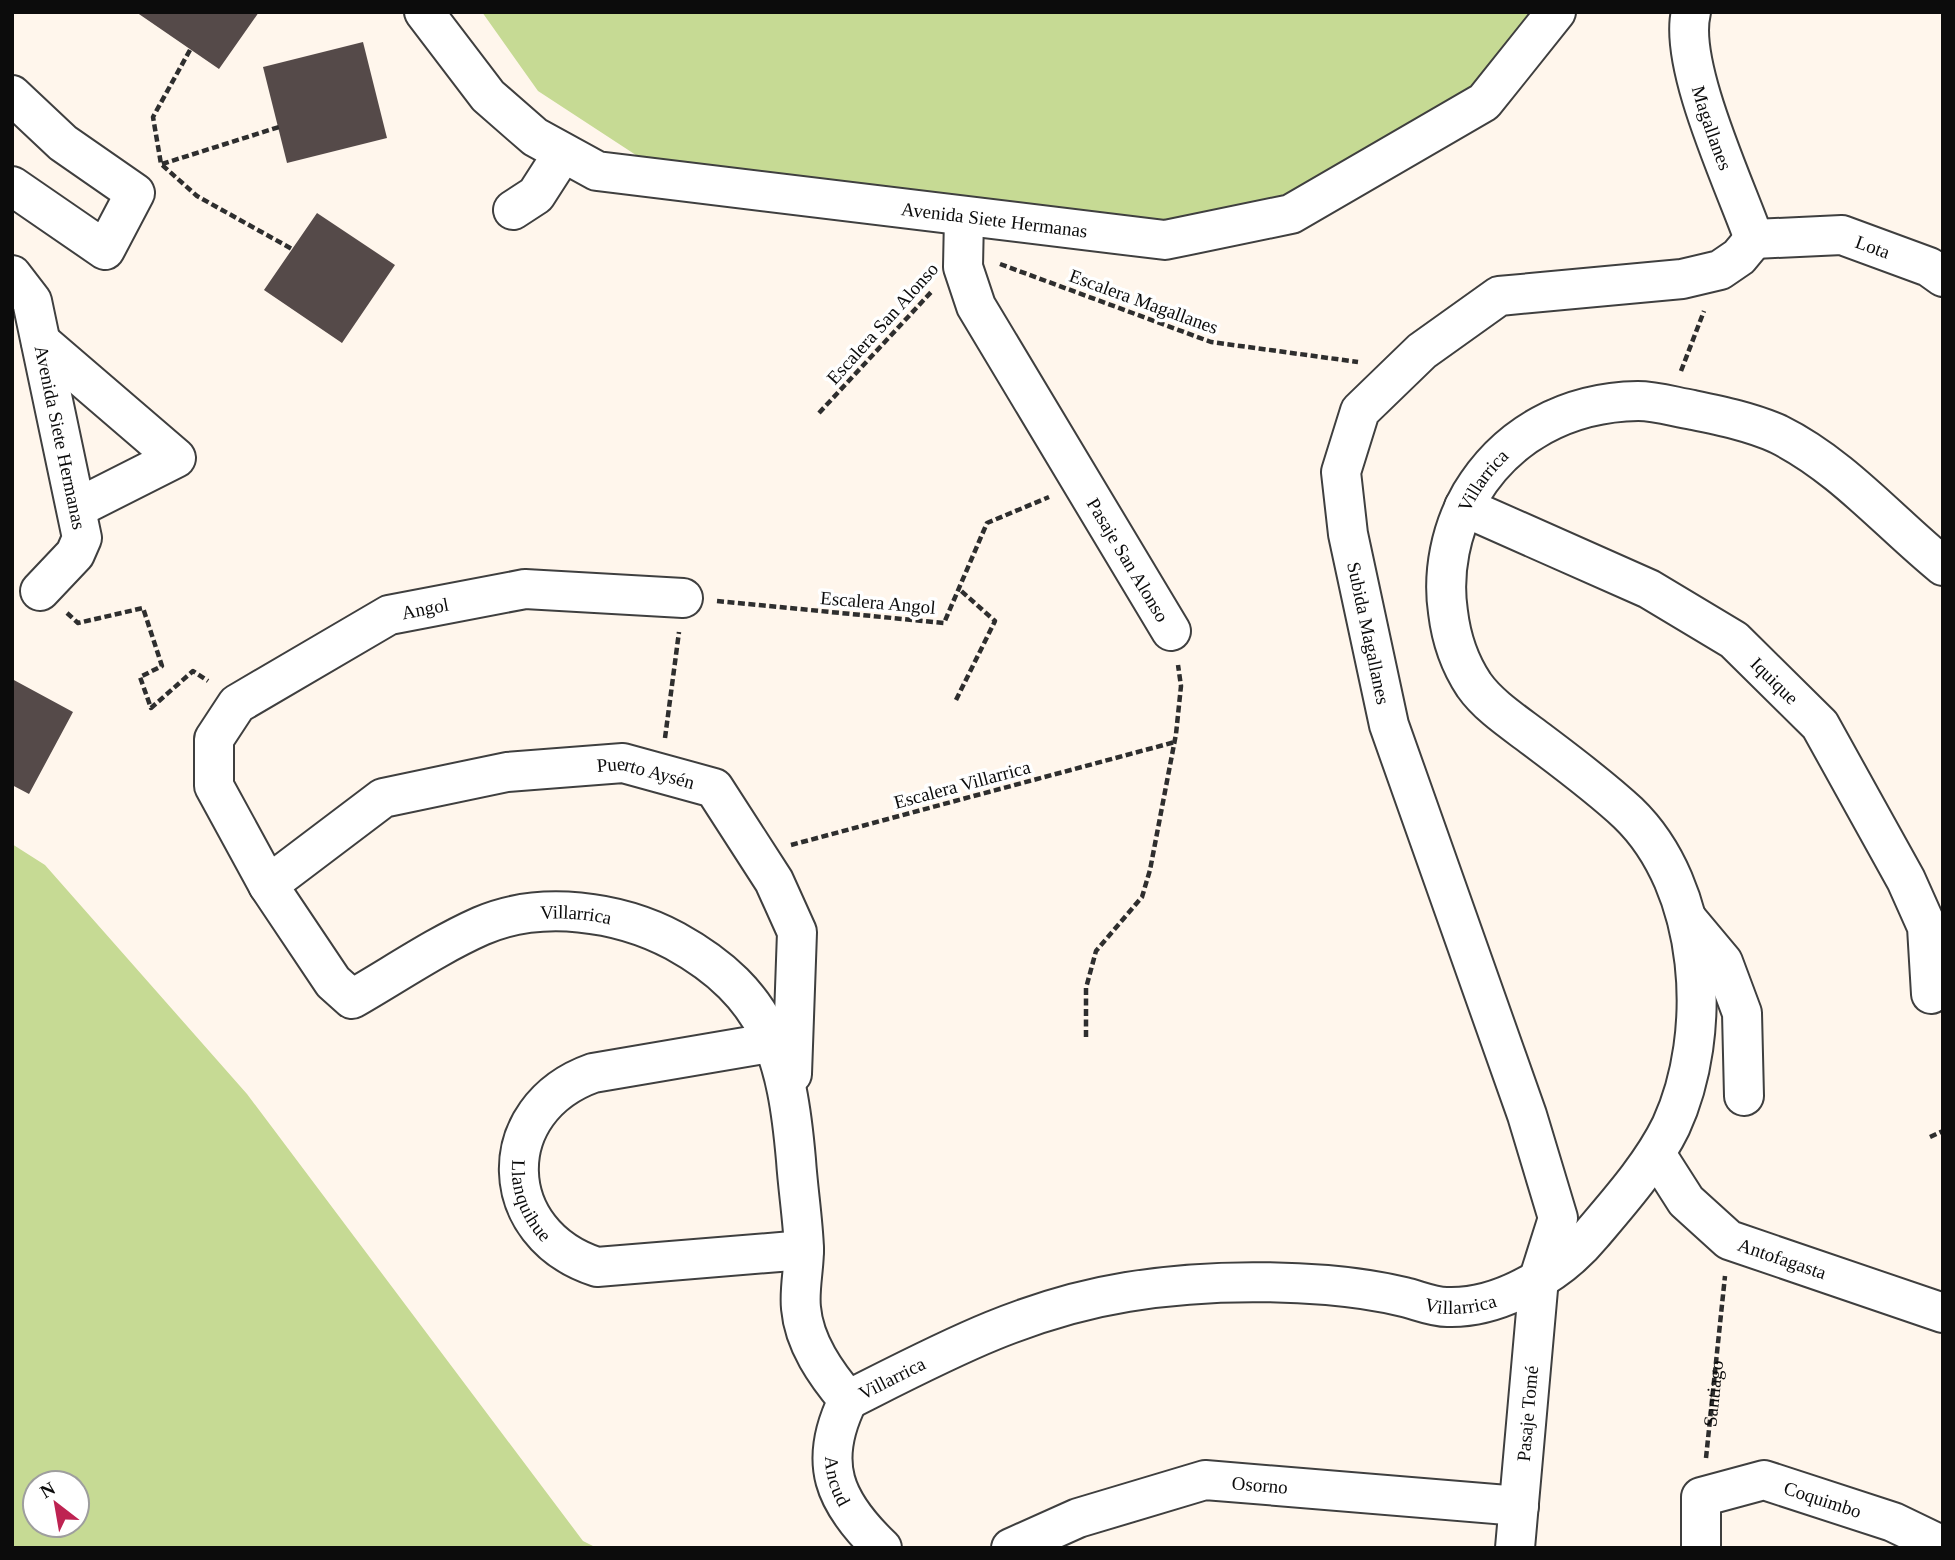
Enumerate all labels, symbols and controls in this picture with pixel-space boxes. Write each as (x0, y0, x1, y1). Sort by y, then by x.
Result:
street label: Magallanes (1688, 83, 1736, 173)
street label: Avenida Siete Hermanas (900, 198, 1089, 242)
street label: Lota (1853, 231, 1893, 263)
street label: Escalera San Alonso (822, 258, 942, 388)
street label: Escalera Magallanes (1067, 265, 1221, 338)
street label: Avenida Siete Hermanas (31, 343, 90, 531)
street label: Villarrica (1454, 445, 1513, 515)
street label: Pasaje San Alonso (1083, 494, 1173, 626)
street label: Subida Magallanes (1343, 560, 1394, 706)
street label: Escalera Angol (819, 587, 936, 618)
street label: Angol (400, 594, 450, 623)
street label: Iquique (1747, 653, 1803, 709)
street label: Puerto Aysén (596, 753, 697, 793)
street label: Escalera Villarrica (892, 756, 1033, 813)
street label: Villarrica (540, 901, 614, 928)
street label: Llanquihue (508, 1159, 556, 1246)
street label: Antofagasta (1735, 1234, 1829, 1284)
street label: Villarrica (1423, 1290, 1499, 1318)
street label: Villarrica (855, 1353, 929, 1404)
street label: Santiago (1699, 1359, 1727, 1428)
street label: Pasaje Tomé (1513, 1365, 1542, 1462)
street label: Ancud (821, 1455, 855, 1510)
north arrow (21, 1469, 91, 1539)
street label: Osorno (1231, 1472, 1289, 1498)
text: N (36, 1477, 59, 1502)
street label: Coquimbo (1781, 1477, 1864, 1522)

